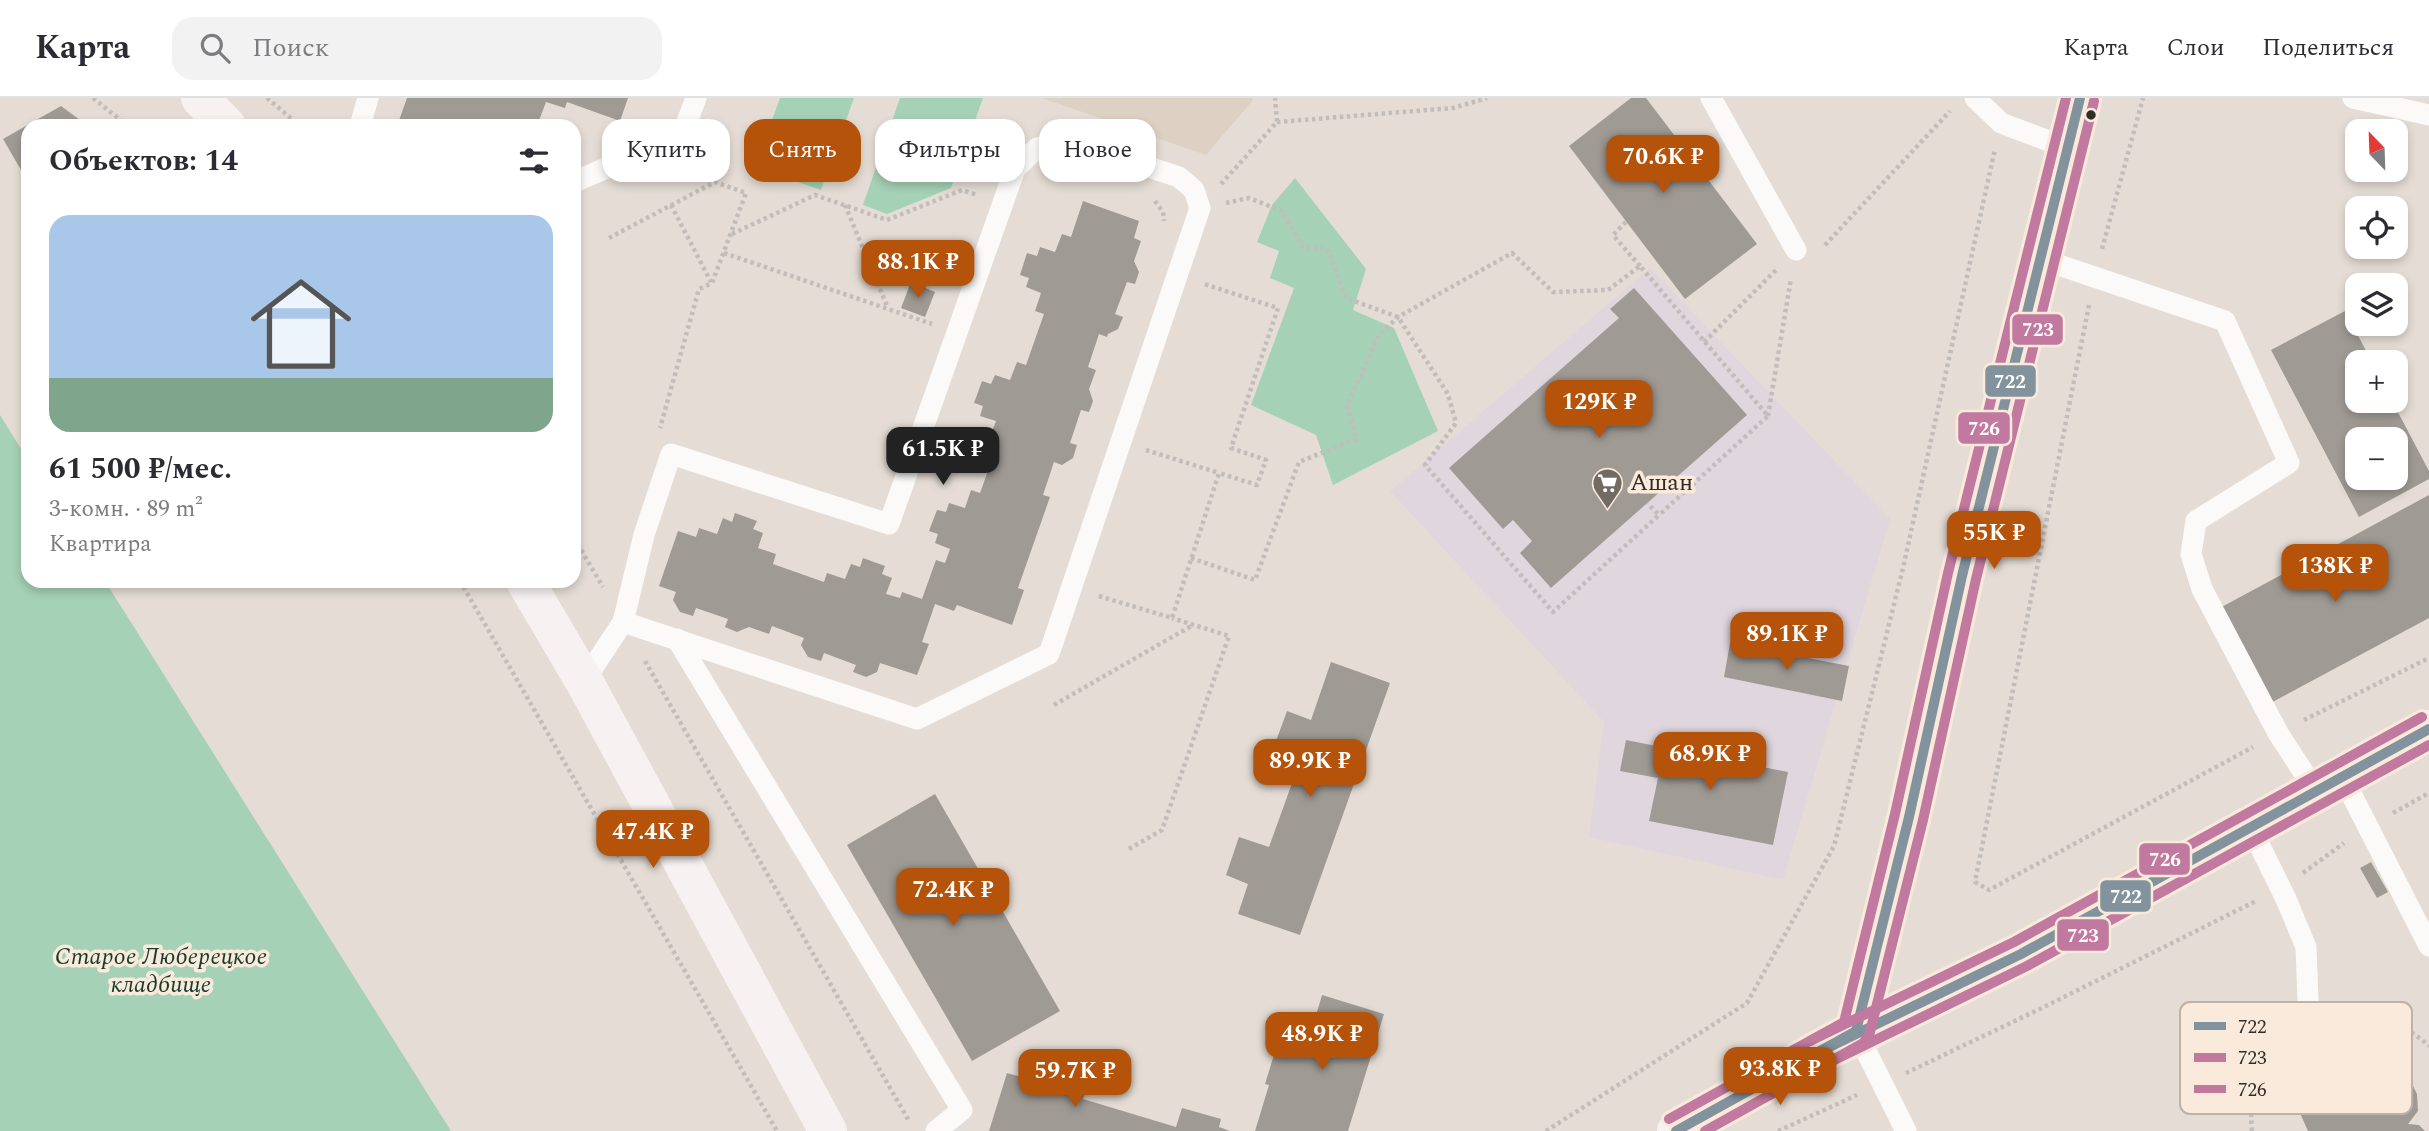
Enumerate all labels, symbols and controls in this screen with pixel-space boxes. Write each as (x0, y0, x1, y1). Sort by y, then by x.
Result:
search box (172, 17, 662, 80)
text: Карта (35, 23, 130, 73)
text: Поиск (252, 28, 329, 68)
icon: search (196, 29, 234, 67)
text: Карта (2063, 30, 2129, 66)
text: Слои (2167, 30, 2224, 66)
text: Поделиться (2262, 30, 2394, 66)
unlabelled marker (2084, 108, 2098, 122)
chip: Купить (602, 119, 730, 182)
chip: Снять (744, 119, 861, 182)
chip: Фильтры (875, 119, 1025, 182)
chip: Новое (1039, 119, 1156, 182)
north arrow (2345, 119, 2408, 182)
map controls (2345, 119, 2408, 490)
pin: 70.6K ₽ (1598, 136, 1728, 195)
text: Объектов: 14 (49, 138, 238, 184)
text: 70.6K ₽ (1622, 140, 1704, 175)
icon: filters (515, 142, 553, 180)
button: locate (2345, 196, 2408, 259)
pin: 88.1K ₽ (853, 240, 983, 300)
text: 88.1K ₽ (877, 245, 959, 280)
icon: home (238, 261, 364, 387)
button: layers (2345, 273, 2408, 336)
line badge: 723 (2011, 313, 2064, 346)
text: 723 (2022, 316, 2054, 345)
button: + (2345, 350, 2408, 413)
line badge: 722 (1984, 364, 2037, 398)
text: 722 (1994, 368, 2026, 397)
pin: 129K ₽ (1542, 380, 1656, 440)
text: 129K ₽ (1561, 385, 1637, 420)
line badge: 726 (1957, 411, 2011, 445)
text: 726 (1968, 415, 2000, 444)
button: − (2345, 427, 2408, 490)
pin: 61.5K ₽ (878, 428, 1008, 487)
text: 61.5K ₽ (902, 432, 984, 467)
text: 61 500 ₽/мес. (49, 446, 232, 492)
place label: Ашан (1630, 465, 1693, 501)
supermarket icon: Ашан (1590, 466, 1624, 510)
text: 3-комн. · 89 m² (49, 492, 203, 527)
pin: 55K ₽ (1945, 512, 2043, 571)
text: 55K ₽ (1963, 516, 2025, 551)
text: Квартира (49, 527, 152, 562)
pin: 138K ₽ (2278, 545, 2392, 604)
text: 138K ₽ (2297, 549, 2373, 584)
pin: 89.1K ₽ (1722, 612, 1852, 672)
text: 89.1K ₽ (1746, 617, 1828, 652)
pin: 68.9K ₽ (1645, 732, 1775, 792)
text: 68.9K ₽ (1669, 737, 1751, 772)
pin: 89.9K ₽ (1245, 740, 1375, 799)
text: 89.9K ₽ (1269, 744, 1351, 779)
pin: 47.4K ₽ (588, 810, 718, 870)
text: 47.4K ₽ (612, 815, 694, 850)
line badge: 726 (2138, 842, 2191, 876)
text: 726 (2149, 846, 2181, 875)
pin: 72.4K ₽ (888, 868, 1018, 928)
text: 72.4K ₽ (912, 873, 994, 908)
line badge: 722 (2099, 879, 2152, 913)
text: 722 (2110, 883, 2142, 912)
line badge: 723 (2056, 918, 2110, 952)
text: 723 (2067, 922, 2099, 951)
park label: Старое Люберецкое кладбище (55, 939, 267, 1003)
legend (2180, 1002, 2412, 1114)
pin: 48.9K ₽ (1257, 1012, 1387, 1072)
text: 722 (2238, 1013, 2267, 1042)
text: 48.9K ₽ (1281, 1017, 1363, 1052)
text: 723 (2238, 1044, 2267, 1073)
pin: 93.8K ₽ (1715, 1048, 1845, 1107)
pin: 59.7K ₽ (1010, 1049, 1140, 1109)
text: 93.8K ₽ (1739, 1052, 1821, 1087)
text: 59.7K ₽ (1034, 1054, 1116, 1089)
text: 726 (2238, 1076, 2267, 1105)

